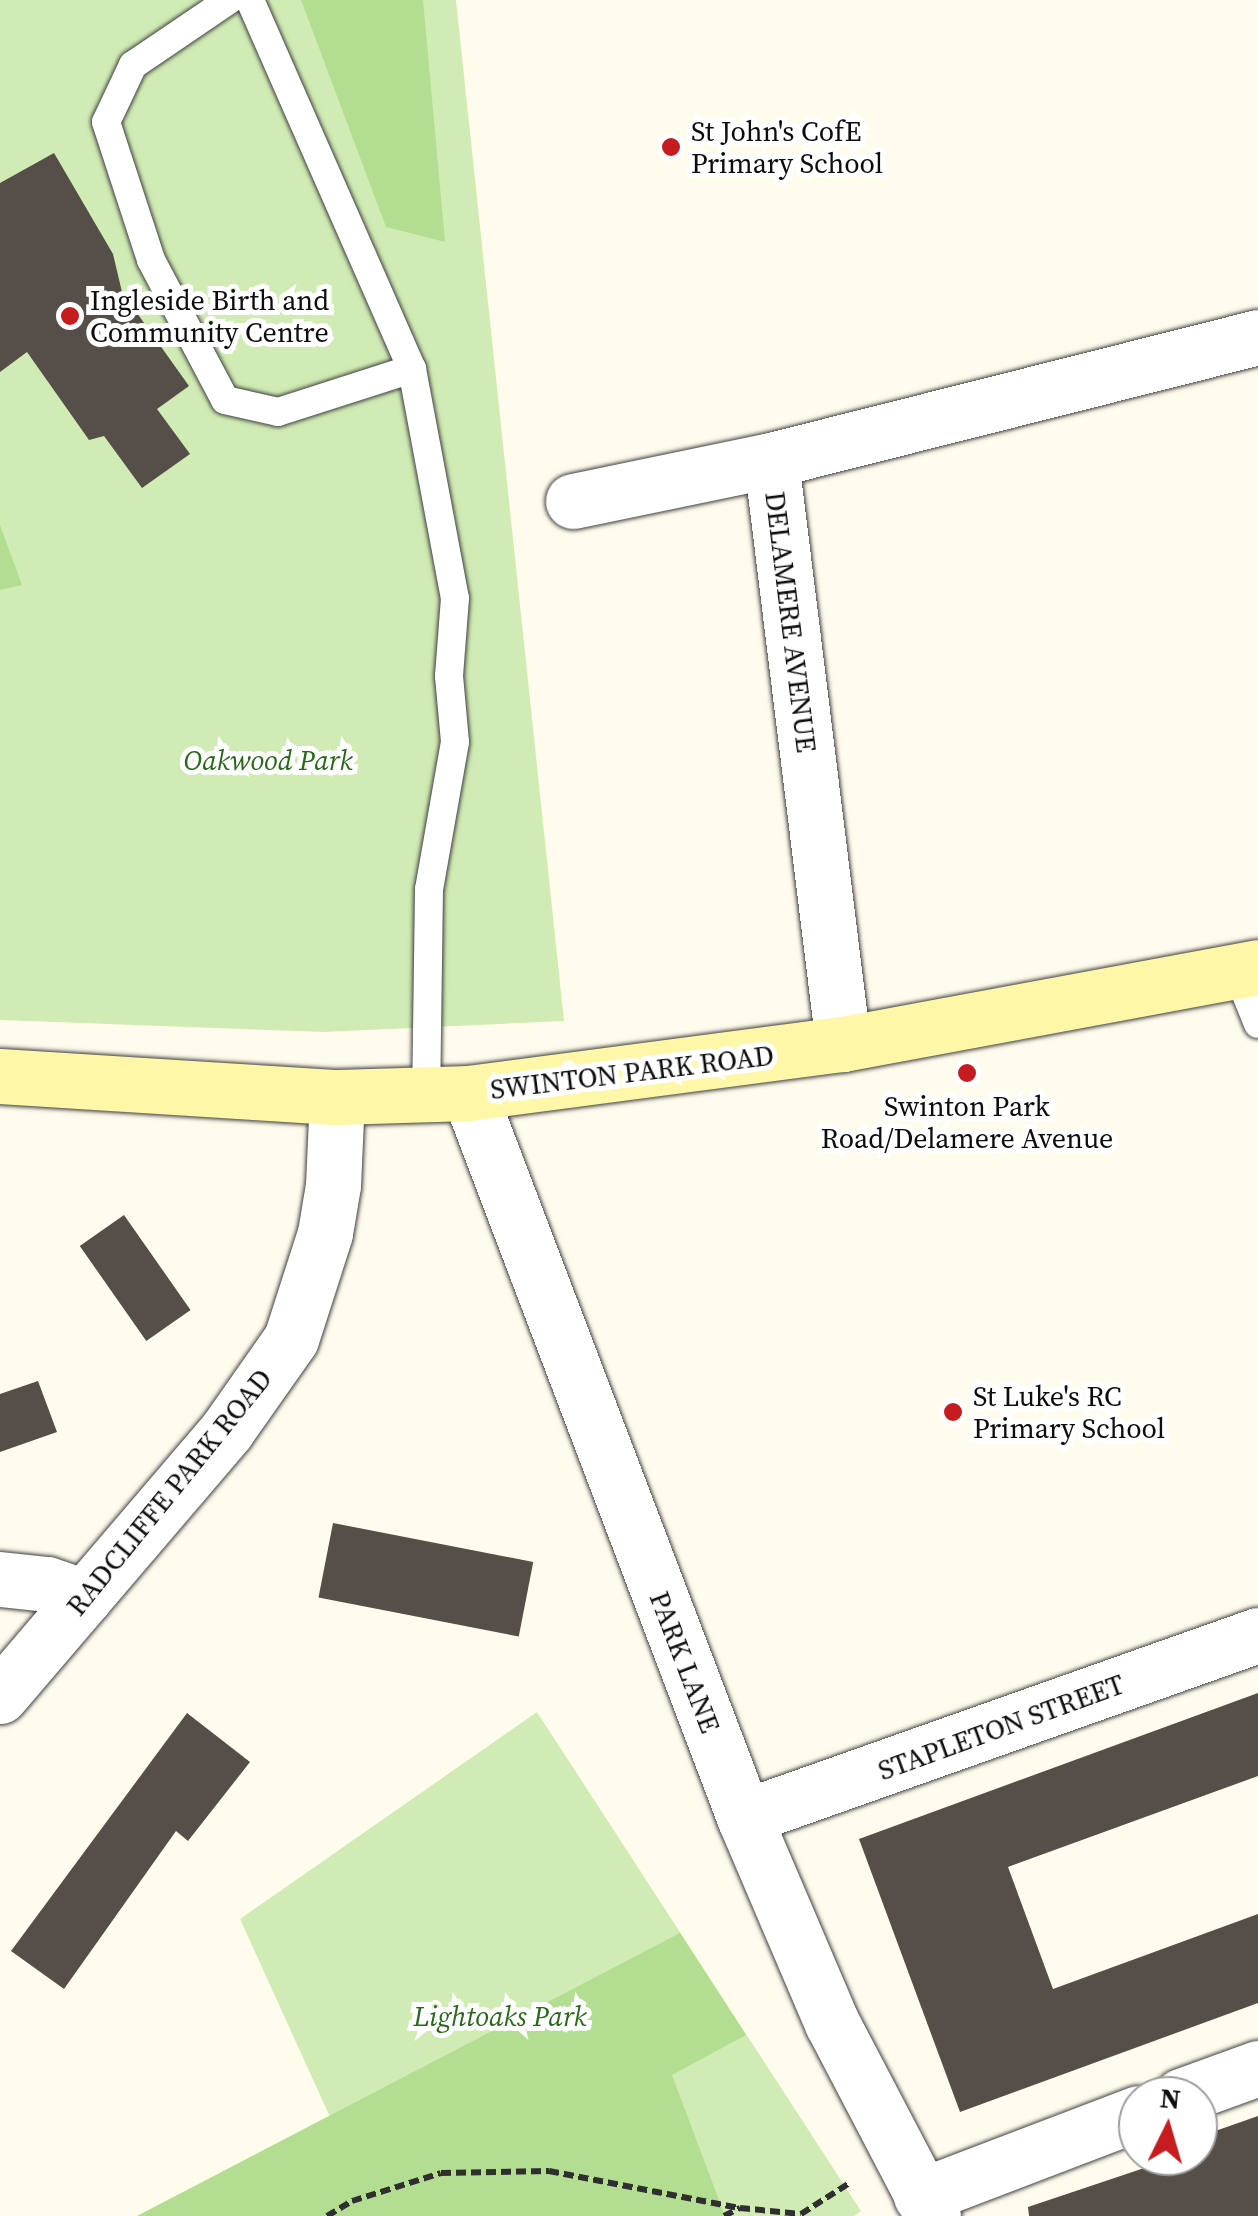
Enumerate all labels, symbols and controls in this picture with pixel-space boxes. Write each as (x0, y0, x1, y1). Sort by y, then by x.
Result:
place label: St John's CofE Primary School (691, 114, 883, 180)
marker: St John's CofE Primary School (660, 136, 682, 158)
place label: Ingleside Birth and Community Centre (90, 283, 329, 349)
marker: Ingleside Birth and Community Centre (59, 305, 81, 327)
street label: DELAMERE AVENUE (758, 490, 824, 754)
park label: Oakwood Park (183, 743, 353, 777)
street label: SWINTON PARK ROAD (488, 1038, 776, 1106)
marker: Swinton Park Road/Delamere Avenue (956, 1062, 978, 1084)
place label: Swinton Park Road/Delamere Avenue (821, 1089, 1113, 1155)
street label: RADCLIFFE PARK ROAD (59, 1362, 279, 1622)
place label: St Luke's RC Primary School (973, 1379, 1165, 1445)
marker: St Luke's RC Primary School (942, 1401, 964, 1423)
street label: PARK LANE (643, 1587, 727, 1737)
street label: STAPLETON STREET (873, 1667, 1129, 1787)
park label: Lightoaks Park (413, 1999, 587, 2033)
north arrow (1118, 2076, 1218, 2176)
text: N (1159, 2078, 1182, 2118)

